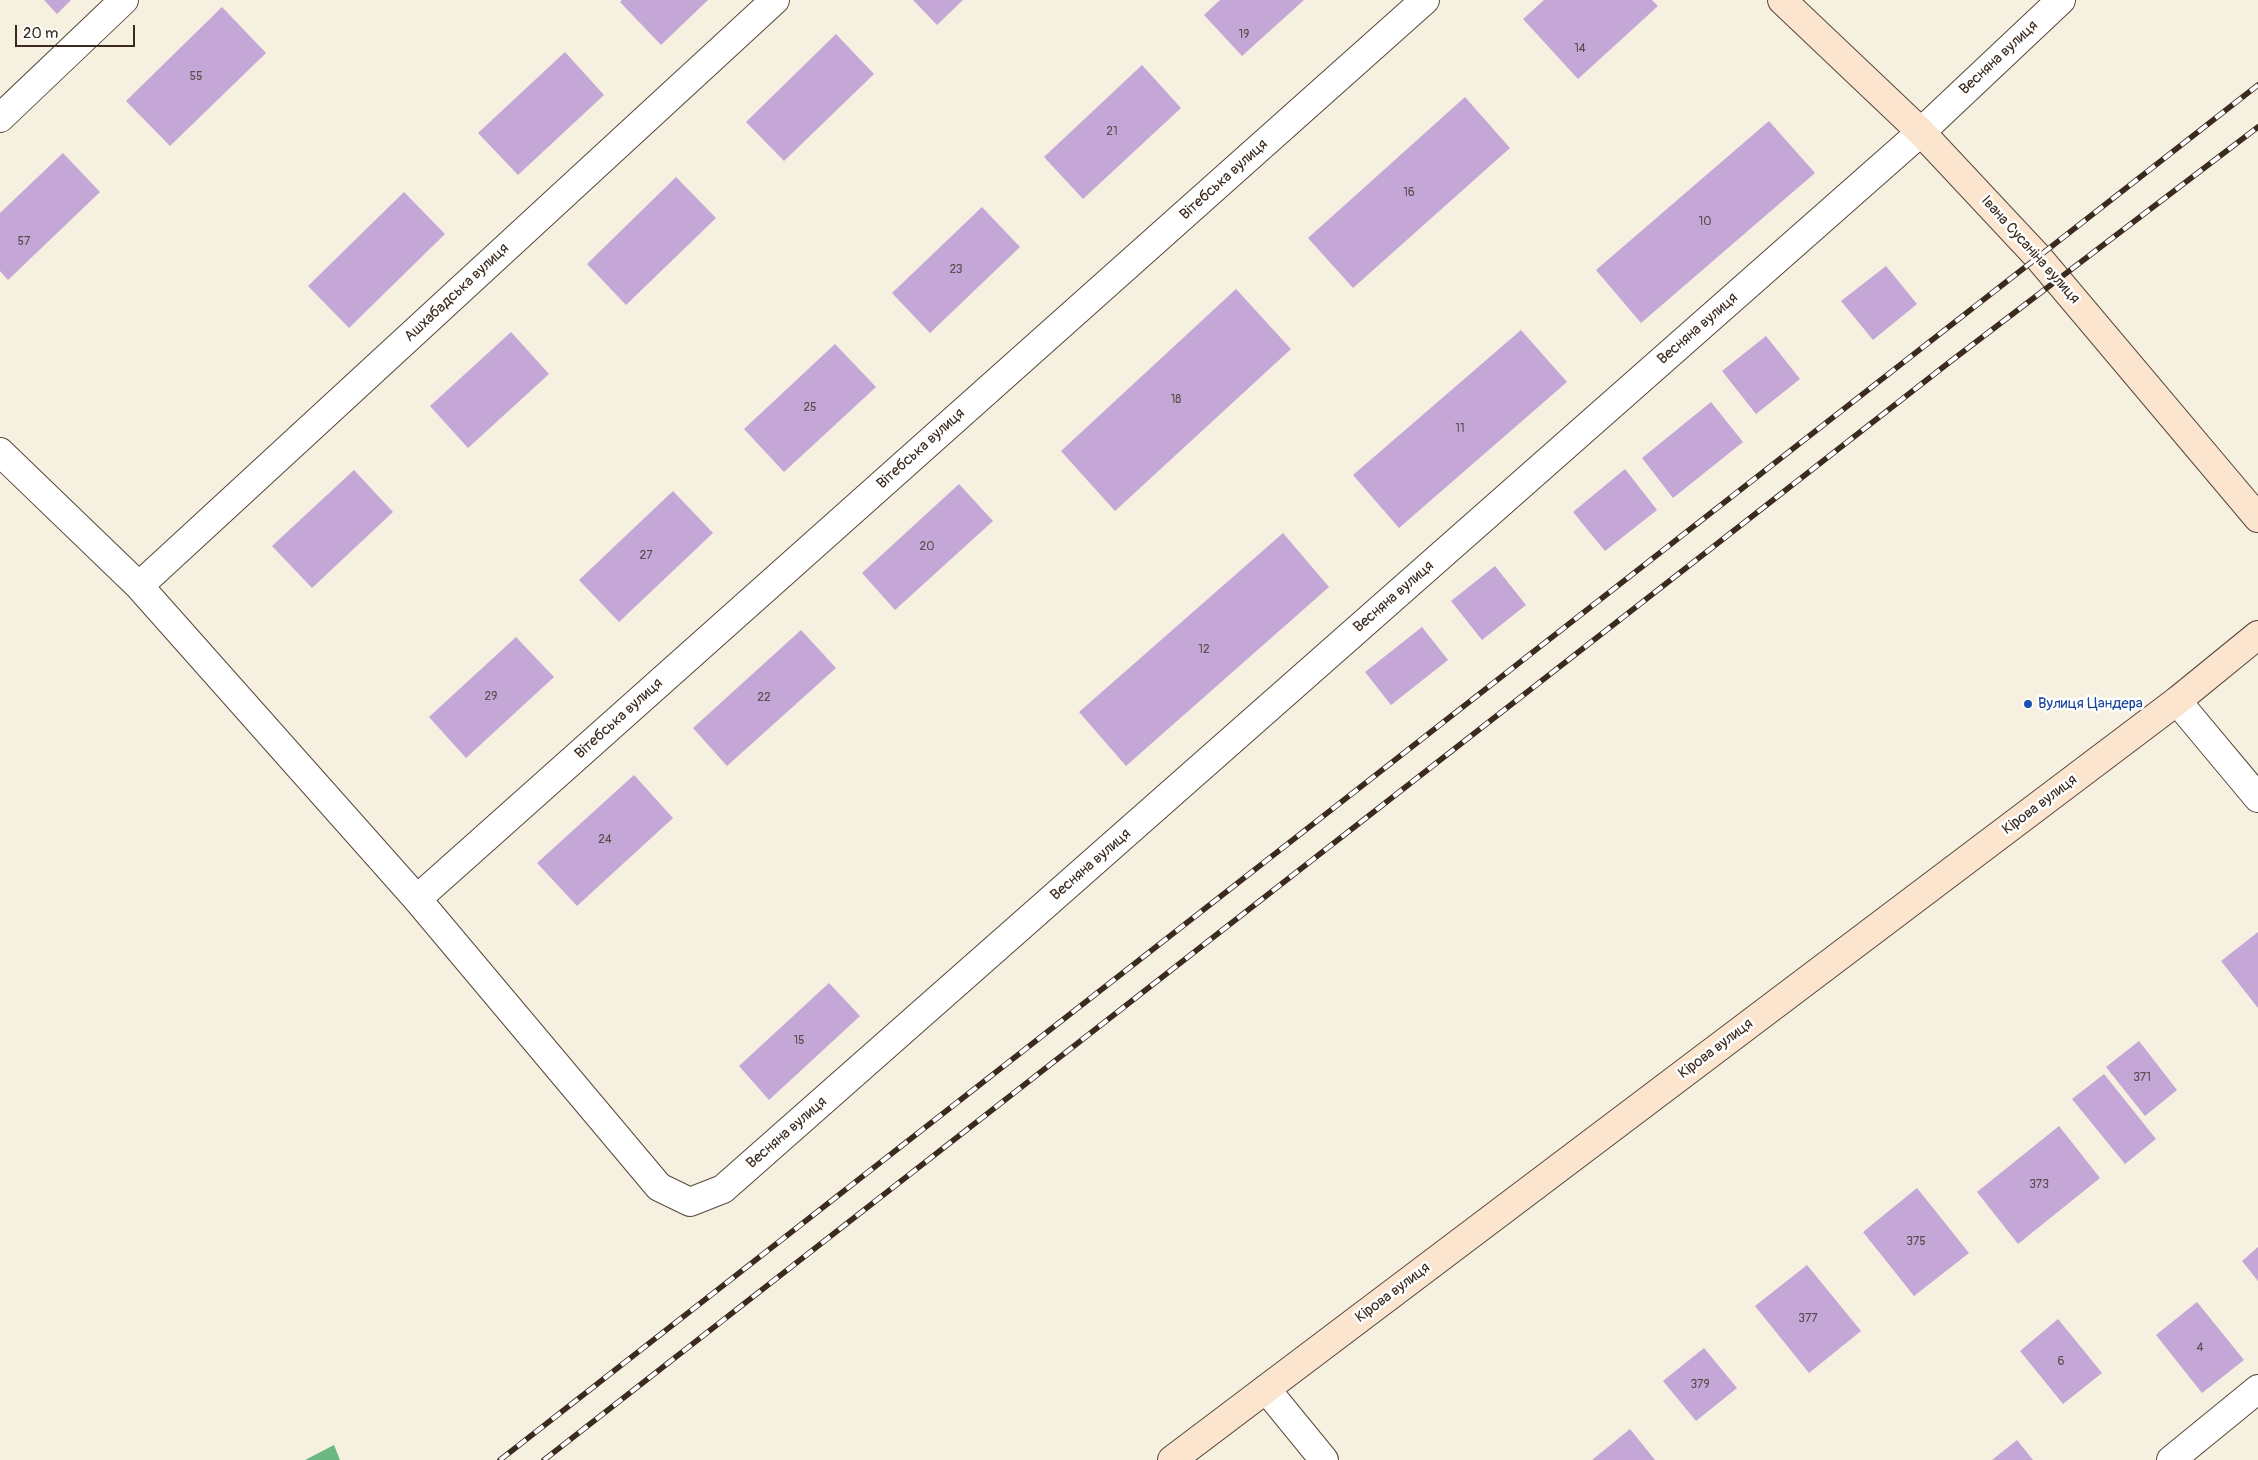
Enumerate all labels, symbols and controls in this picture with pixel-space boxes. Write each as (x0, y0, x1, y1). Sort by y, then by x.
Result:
scale bar (18, 15, 138, 47)
street label: Весняна вулиця (1956, 17, 2042, 99)
text: 20 m (23, 24, 58, 43)
house number: 19 (1239, 28, 1249, 42)
house number: 14 (1574, 42, 1586, 56)
house number: 55 (189, 70, 203, 84)
house number: 21 (1106, 125, 1118, 139)
street label: Вітебська вулиця (1176, 136, 1272, 224)
house number: 16 (1403, 186, 1415, 200)
street label: Івана Сусаніна вулиця (1977, 192, 2083, 308)
house number: 10 (1699, 215, 1711, 229)
house number: 57 (18, 235, 30, 249)
street label: Ашхабадська вулиця (401, 240, 513, 346)
house number: 23 (949, 263, 963, 277)
street label: Весняна вулиця (1654, 289, 1742, 369)
house number: 18 (1171, 393, 1181, 407)
house number: 25 (803, 401, 817, 415)
street label: Вітебська вулиця (873, 405, 969, 493)
house number: 11 (1455, 422, 1465, 436)
house number: 20 (920, 540, 934, 554)
house number: 27 (639, 549, 653, 563)
street label: Весняна вулиця (1350, 557, 1438, 637)
house number: 12 (1198, 643, 1210, 657)
street label: Вітебська вулиця (571, 675, 667, 763)
house number: 29 (485, 690, 497, 704)
house number: 22 (757, 691, 771, 705)
place label: Вулиця Цандера (2038, 695, 2143, 713)
marker: Вулиця Цандера (2022, 698, 2034, 710)
street label: Кірова вулиця (1999, 771, 2081, 839)
street label: Весняна вулиця (1047, 825, 1135, 905)
house number: 24 (598, 833, 612, 847)
street label: Кірова вулиця (1675, 1015, 1757, 1083)
house number: 15 (793, 1034, 805, 1048)
house number: 371 (2133, 1071, 2151, 1085)
street label: Весняна вулиця (743, 1093, 831, 1173)
house number: 373 (2029, 1178, 2049, 1192)
house number: 375 (1906, 1235, 1926, 1249)
street label: Кірова вулиця (1352, 1259, 1434, 1327)
house number: 377 (1798, 1312, 1818, 1326)
house number: 4 (2197, 1341, 2203, 1355)
house number: 6 (2058, 1355, 2064, 1369)
house number: 379 (1690, 1378, 1710, 1392)

